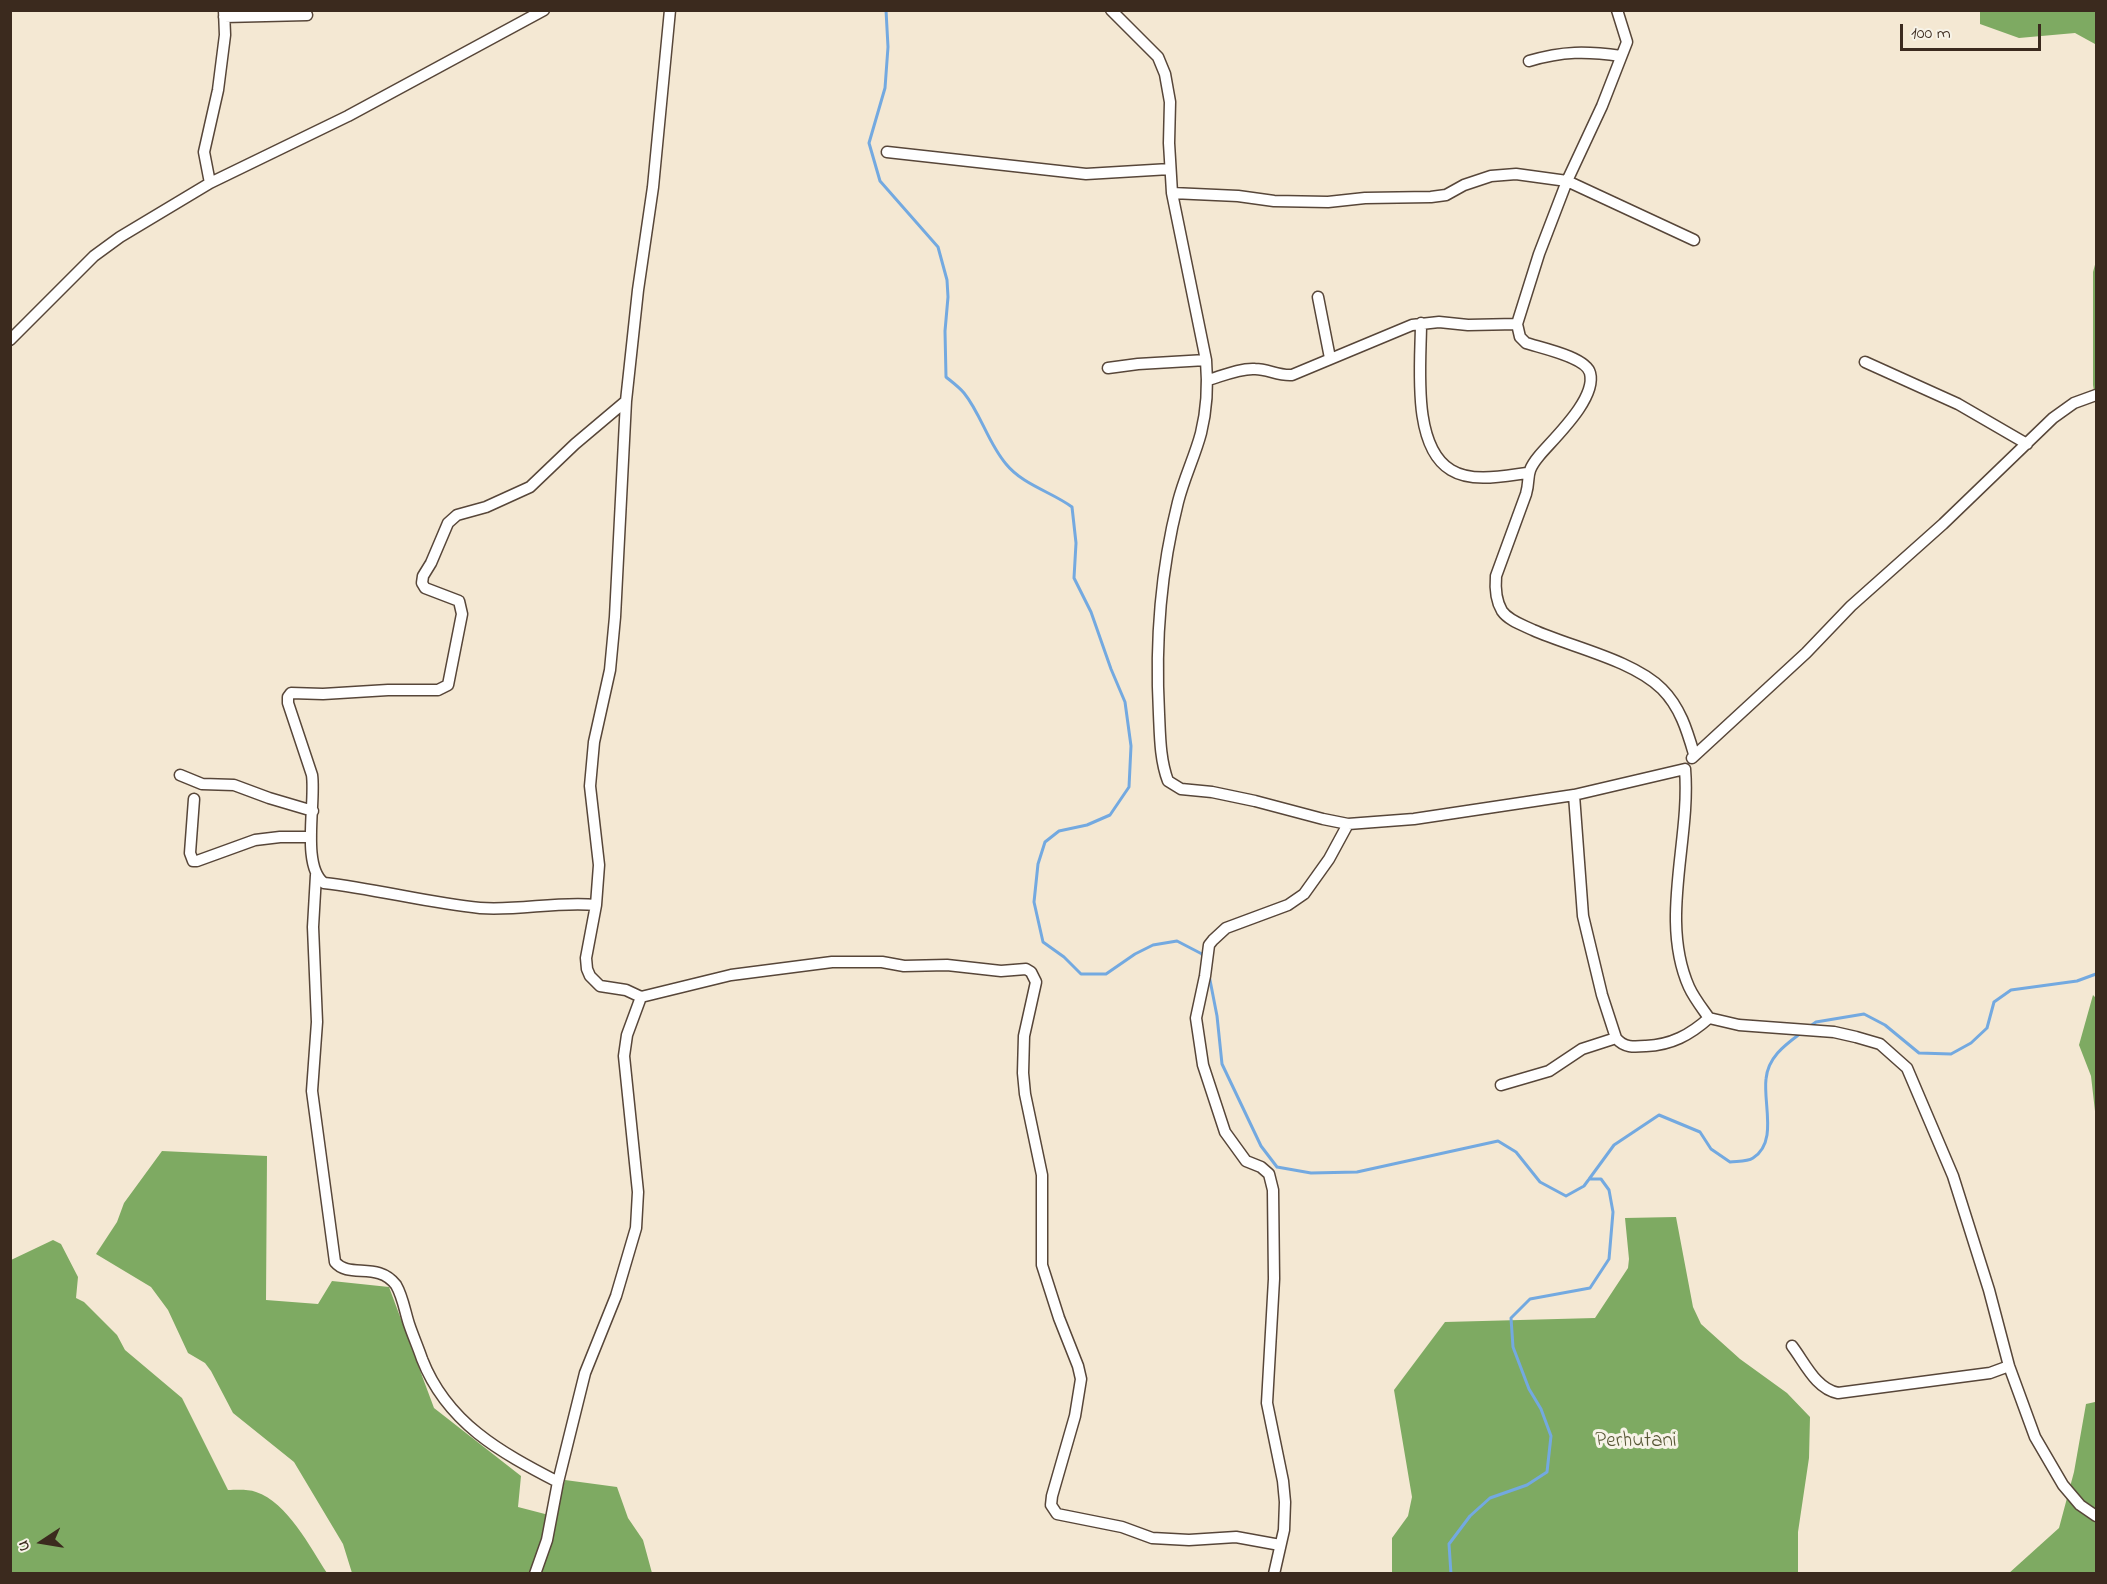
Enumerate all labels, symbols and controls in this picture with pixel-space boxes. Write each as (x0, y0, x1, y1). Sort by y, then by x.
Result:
scale bar (1903, 12, 2044, 50)
text: 100 m (1911, 21, 1951, 47)
park label: Perhutani (1595, 1430, 1677, 1456)
north arrow (12, 1512, 72, 1572)
text: U (12, 1538, 37, 1553)

